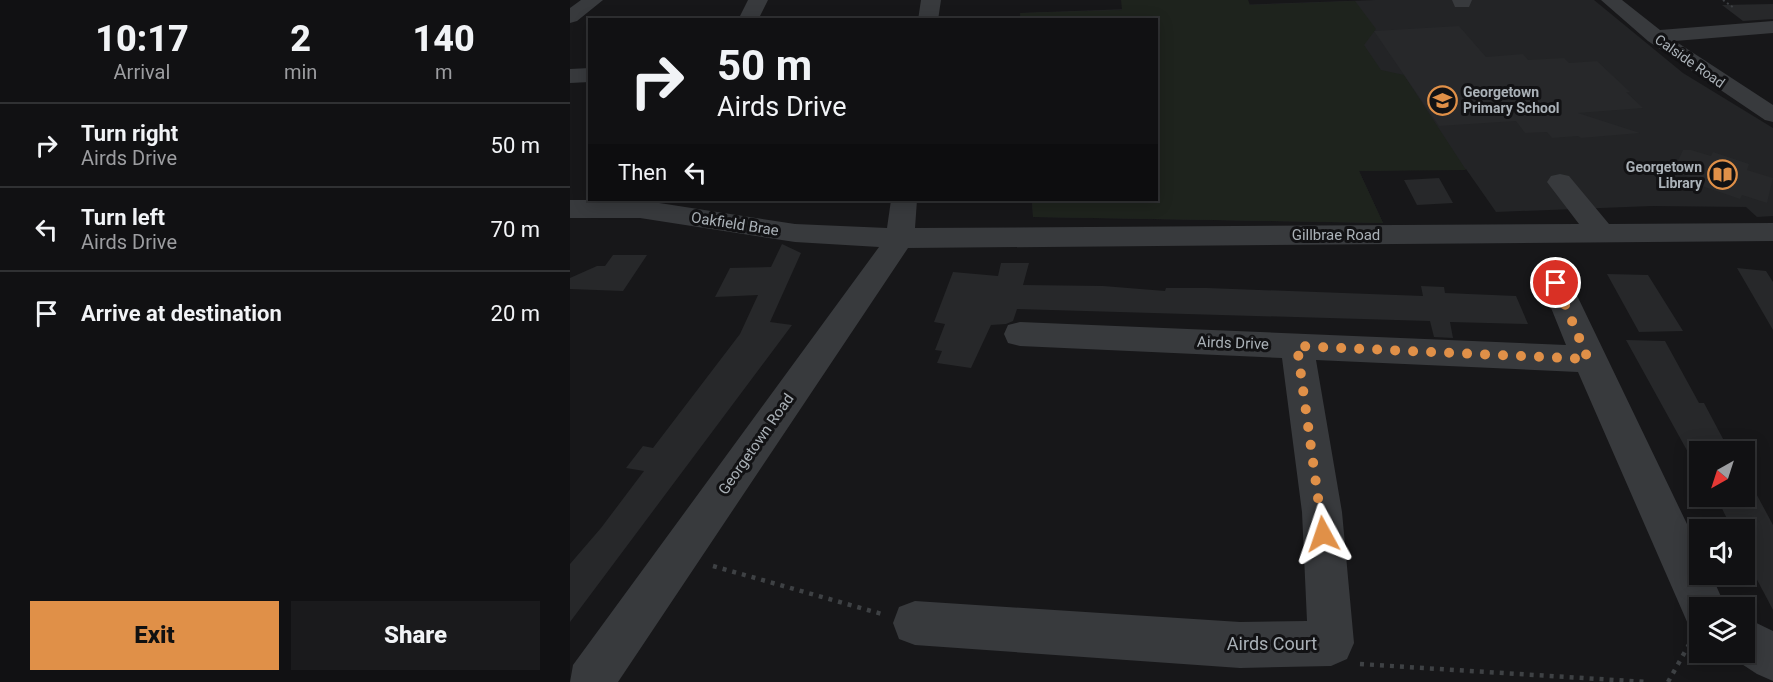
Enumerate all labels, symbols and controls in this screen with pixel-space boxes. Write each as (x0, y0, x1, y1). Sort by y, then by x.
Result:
text: 10:17 (95, 18, 189, 60)
text: 2 (290, 18, 311, 60)
text: 140 (413, 18, 475, 60)
street label: Calside Road (1652, 31, 1728, 91)
text: 50 m (717, 41, 812, 90)
icon: right (618, 42, 696, 120)
text: Arrival (114, 60, 170, 84)
text: min (284, 60, 317, 84)
text: m (435, 60, 452, 84)
school or university icon: Georgetown Primary School (1426, 84, 1458, 116)
place label: Georgetown Primary School (1463, 84, 1560, 116)
text: Airds Drive (717, 91, 847, 123)
text: Turn right (81, 121, 178, 146)
icon: right (30, 129, 63, 162)
text: 50 m (491, 133, 540, 158)
text: Airds Drive (81, 146, 177, 170)
icon: left (679, 156, 712, 189)
place label: Georgetown Library (1626, 159, 1703, 191)
library icon: Georgetown Library (1707, 159, 1739, 191)
text: Then (618, 160, 667, 185)
text: Turn left (81, 205, 165, 230)
street label: Oakfield Brae (690, 208, 780, 240)
icon: left (30, 213, 63, 246)
text: 70 m (491, 217, 540, 242)
street label: Gillbrae Road (1292, 226, 1380, 244)
text: Airds Drive (81, 230, 177, 254)
pin (1530, 257, 1581, 308)
icon: arrive (1539, 266, 1572, 299)
icon: arrive (30, 297, 63, 330)
text: Arrive at destination (81, 301, 282, 326)
text: 20 m (491, 301, 540, 326)
street label: Airds Drive (1197, 333, 1269, 353)
street label: Georgetown Road (714, 390, 798, 498)
north arrow (1689, 441, 1755, 507)
map controls (1689, 441, 1755, 663)
position arrow (1291, 502, 1355, 566)
button: sound (1689, 519, 1755, 585)
button: layers (1689, 597, 1755, 663)
button: Exit (30, 601, 279, 670)
button: Share (291, 601, 540, 670)
street label: Airds Court (1227, 633, 1317, 654)

